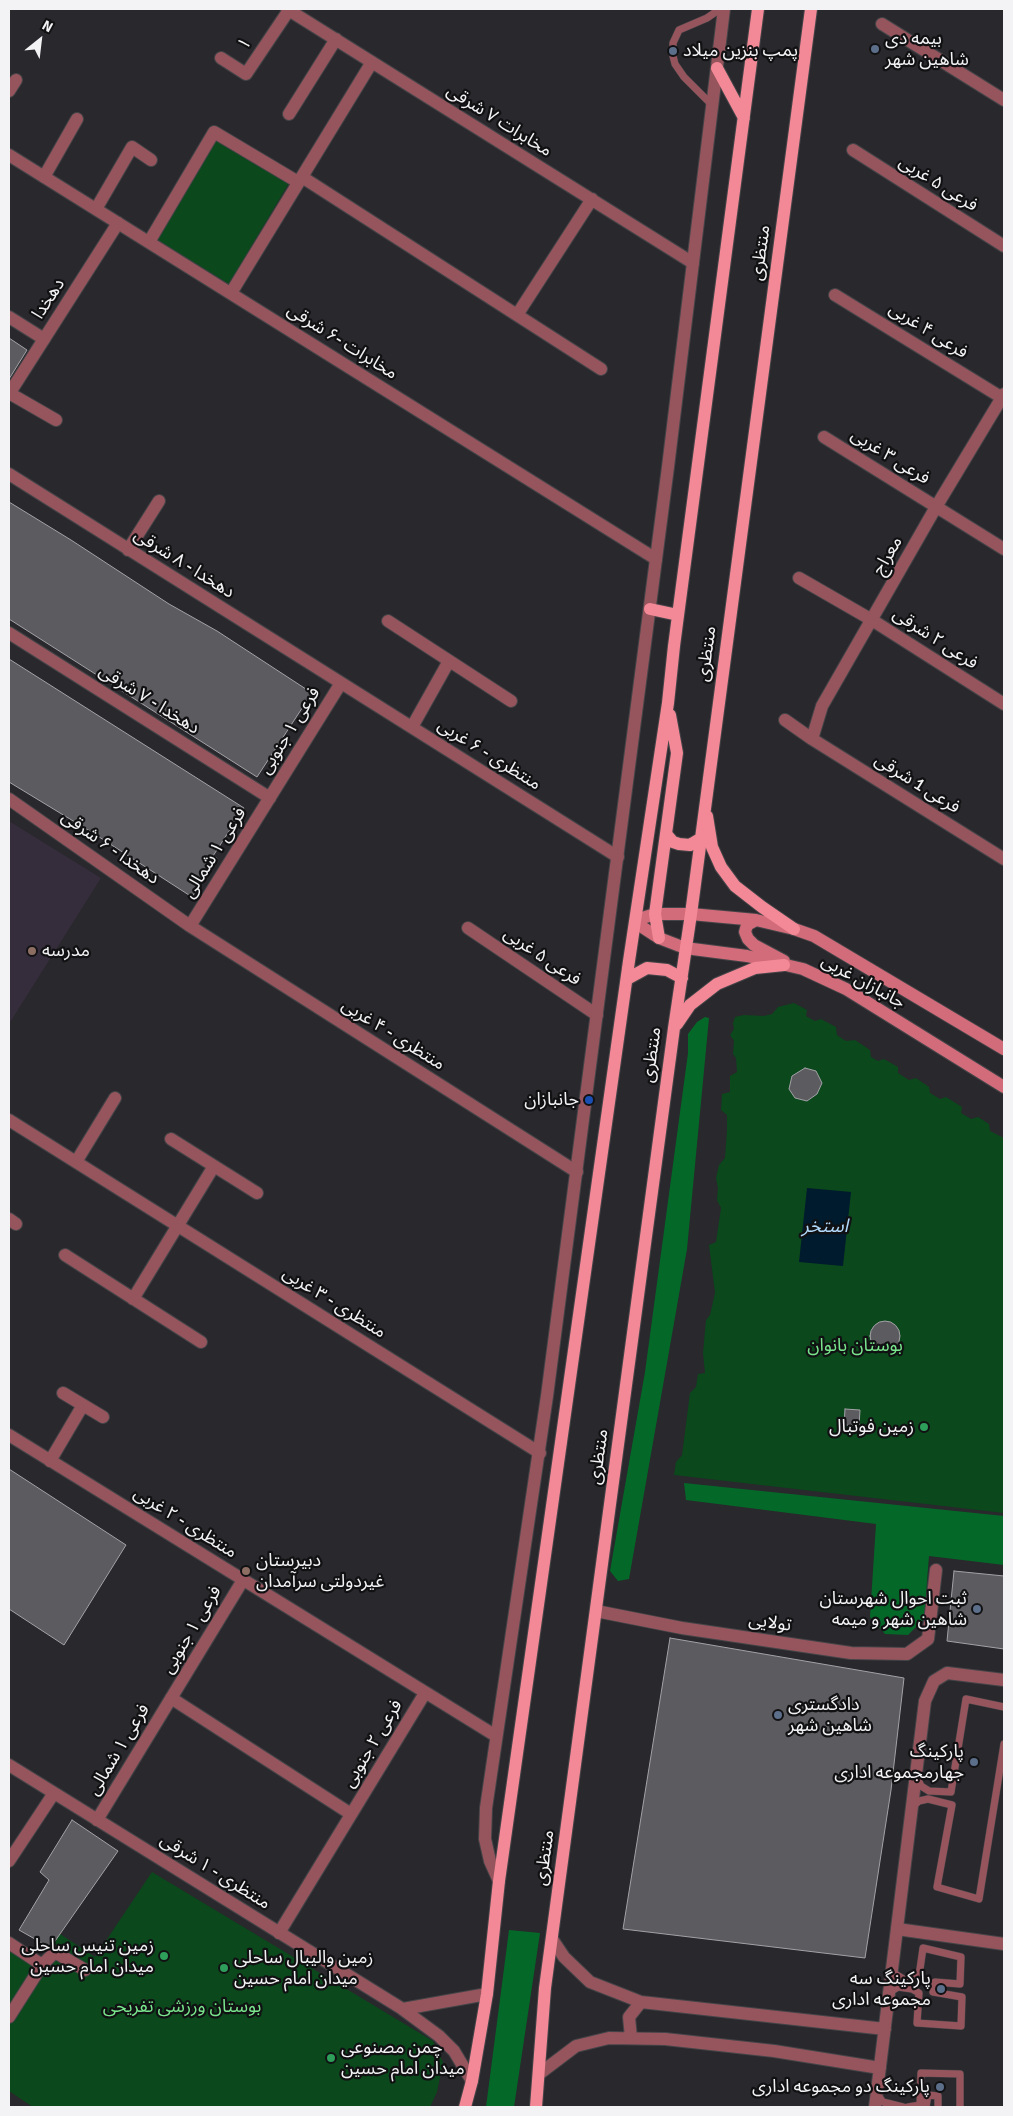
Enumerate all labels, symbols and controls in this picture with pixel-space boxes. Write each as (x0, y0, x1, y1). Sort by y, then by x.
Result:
north arrow (15, 15, 65, 65)
text: N (39, 17, 56, 36)
place label: بیمه دی شاهین شهر (885, 28, 969, 70)
street label: ۱ (233, 34, 257, 54)
place label: پمپ بنزین میلاد (683, 40, 798, 62)
marker: بیمه دی شاهین شهر (869, 43, 881, 55)
marker: پمپ بنزین میلاد (667, 45, 679, 57)
street label: مخابرات ۷ شرقی (442, 80, 556, 162)
street label: فرعی ۵ غربی (895, 151, 981, 217)
street label: منتظری (746, 224, 776, 282)
street label: دهخدا (28, 275, 70, 323)
street label: فرعی ۴ غربی (885, 298, 971, 364)
street label: مخابرات -۶ شرقی (283, 299, 401, 385)
street label: فرعی ۳ غربی (847, 424, 933, 490)
street label: دهخدا - ۸ شرقی (130, 524, 238, 604)
street label: معراج (868, 533, 908, 579)
street label: فرعی ۲ شرقی (888, 603, 982, 675)
street label: منتظری (692, 625, 722, 683)
street label: دهخدا - ۷ شرقی (95, 660, 203, 740)
street label: فرعی ۱ جنوبی (255, 683, 325, 779)
street label: منتظری - ۶ غربی (433, 715, 545, 795)
street label: فرعی 1 شرقی (870, 749, 964, 819)
street label: فرعی ۱ شمالی (179, 804, 251, 902)
street label: دهخدا - ۶ شرقی (57, 806, 163, 890)
street label: فرعی ۵ غربی (499, 923, 585, 991)
place label: مدرسه (42, 940, 90, 962)
marker: مدرسه (26, 945, 38, 957)
street label: جانبازان غربی (817, 950, 909, 1014)
street label: منتظری - ۴ غربی (337, 995, 449, 1075)
street label: منتظری (637, 1026, 667, 1084)
place label: جانبازان (524, 1089, 579, 1111)
marker: جانبازان (583, 1094, 595, 1106)
water label: استخر (802, 1216, 848, 1238)
street label: منتظری - ۳ غربی (278, 1263, 390, 1343)
park label: بوستان بانوان (807, 1335, 903, 1357)
place label: زمین فوتبال (829, 1416, 914, 1438)
marker: زمین فوتبال (918, 1421, 930, 1433)
street label: منتظری (584, 1428, 614, 1486)
street label: منتظری - ۲ غربی (129, 1483, 241, 1563)
place label: دبیرستان غیردولتی سرآمدان (256, 1550, 384, 1592)
marker: دبیرستان غیردولتی سرآمدان (240, 1565, 252, 1577)
street label: فرعی ۱ جنوبی (157, 1582, 227, 1678)
place label: ثبت احوال شهرستان شاهین شهر و میمه (819, 1588, 967, 1630)
marker: ثبت احوال شهرستان شاهین شهر و میمه (971, 1603, 983, 1615)
street label: تولایی (747, 1609, 793, 1637)
place label: دادگستری شاهین شهر (788, 1694, 872, 1736)
street label: فرعی ۲ جنوبی (338, 1696, 408, 1792)
street label: فرعی ۱ شمالی (83, 1700, 155, 1800)
marker: دادگستری شاهین شهر (772, 1709, 784, 1721)
place label: پارکینگ جهارمجموعه اداری (834, 1741, 964, 1784)
marker: پارکینگ جهارمجموعه اداری (968, 1756, 980, 1768)
street label: منتظری - ۱ شرقی (156, 1829, 274, 1915)
street label: منتظری (530, 1829, 560, 1887)
place label: زمین تنیس ساحلی میدان امام حسین (21, 1935, 154, 1978)
place label: زمین والیبال ساحلی میدان امام حسین (234, 1947, 373, 1990)
marker: زمین تنیس ساحلی میدان امام حسین (158, 1950, 170, 1962)
marker: زمین والیبال ساحلی میدان امام حسین (218, 1962, 230, 1974)
place label: پارکینگ سه مجموعه اداری (832, 1968, 931, 2010)
marker: پارکینگ سه مجموعه اداری (935, 1983, 947, 1995)
park label: بوستان ورزشی تفریحی (103, 1996, 261, 2018)
place label: چمن مصنوعی میدان امام حسین (341, 2037, 465, 2080)
marker: چمن مصنوعی میدان امام حسین (325, 2052, 337, 2064)
place label: پارکینگ دو مجموعه اداری (752, 2076, 930, 2098)
marker: پارکینگ دو مجموعه اداری (934, 2081, 946, 2093)

